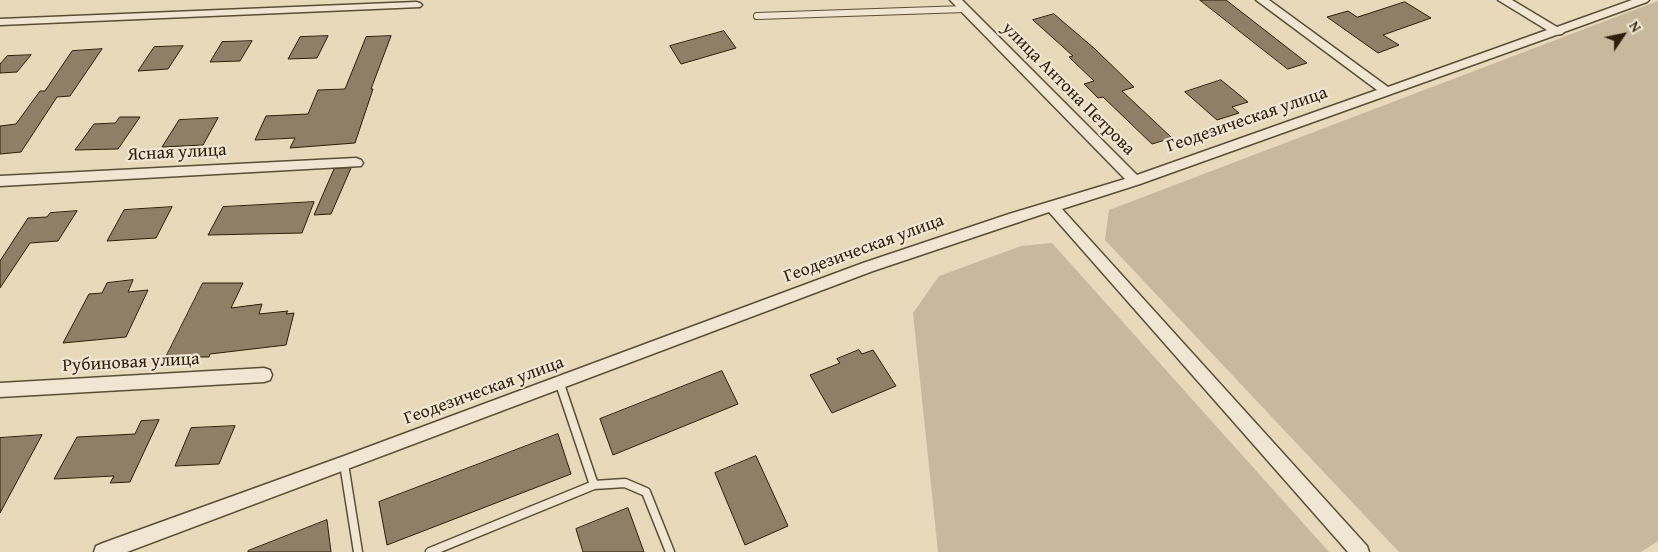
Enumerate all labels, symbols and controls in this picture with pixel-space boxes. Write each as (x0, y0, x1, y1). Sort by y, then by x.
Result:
north arrow (1598, 10, 1648, 60)
text: N (1625, 17, 1646, 36)
street label: улица Антона Петрова (997, 18, 1139, 160)
street label: Геодезическая улица (1164, 82, 1330, 158)
street label: Ясная улица (127, 140, 227, 166)
street label: Геодезическая улица (781, 210, 947, 288)
street label: Рубиновая улица (62, 349, 200, 377)
street label: Геодезическая улица (401, 352, 567, 430)

